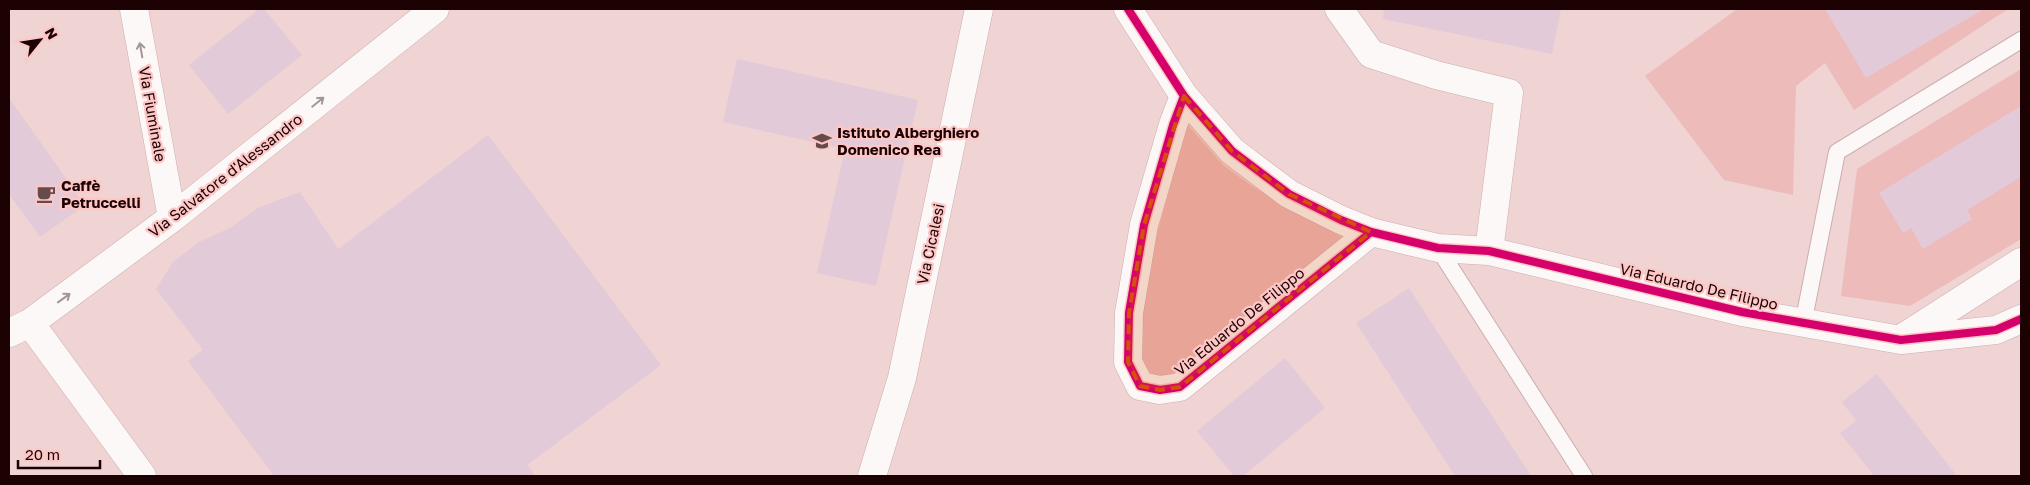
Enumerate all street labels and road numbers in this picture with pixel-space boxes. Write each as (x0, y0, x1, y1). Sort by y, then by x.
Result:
street label: Via Fiuminale (136, 65, 170, 163)
street label: Via Salvatore d'Alessandro (144, 109, 306, 241)
street label: Via Cicalesi (913, 202, 947, 286)
street label: Via Eduardo De Filippo (1618, 259, 1780, 313)
street label: Via Eduardo De Filippo (1170, 263, 1308, 379)

